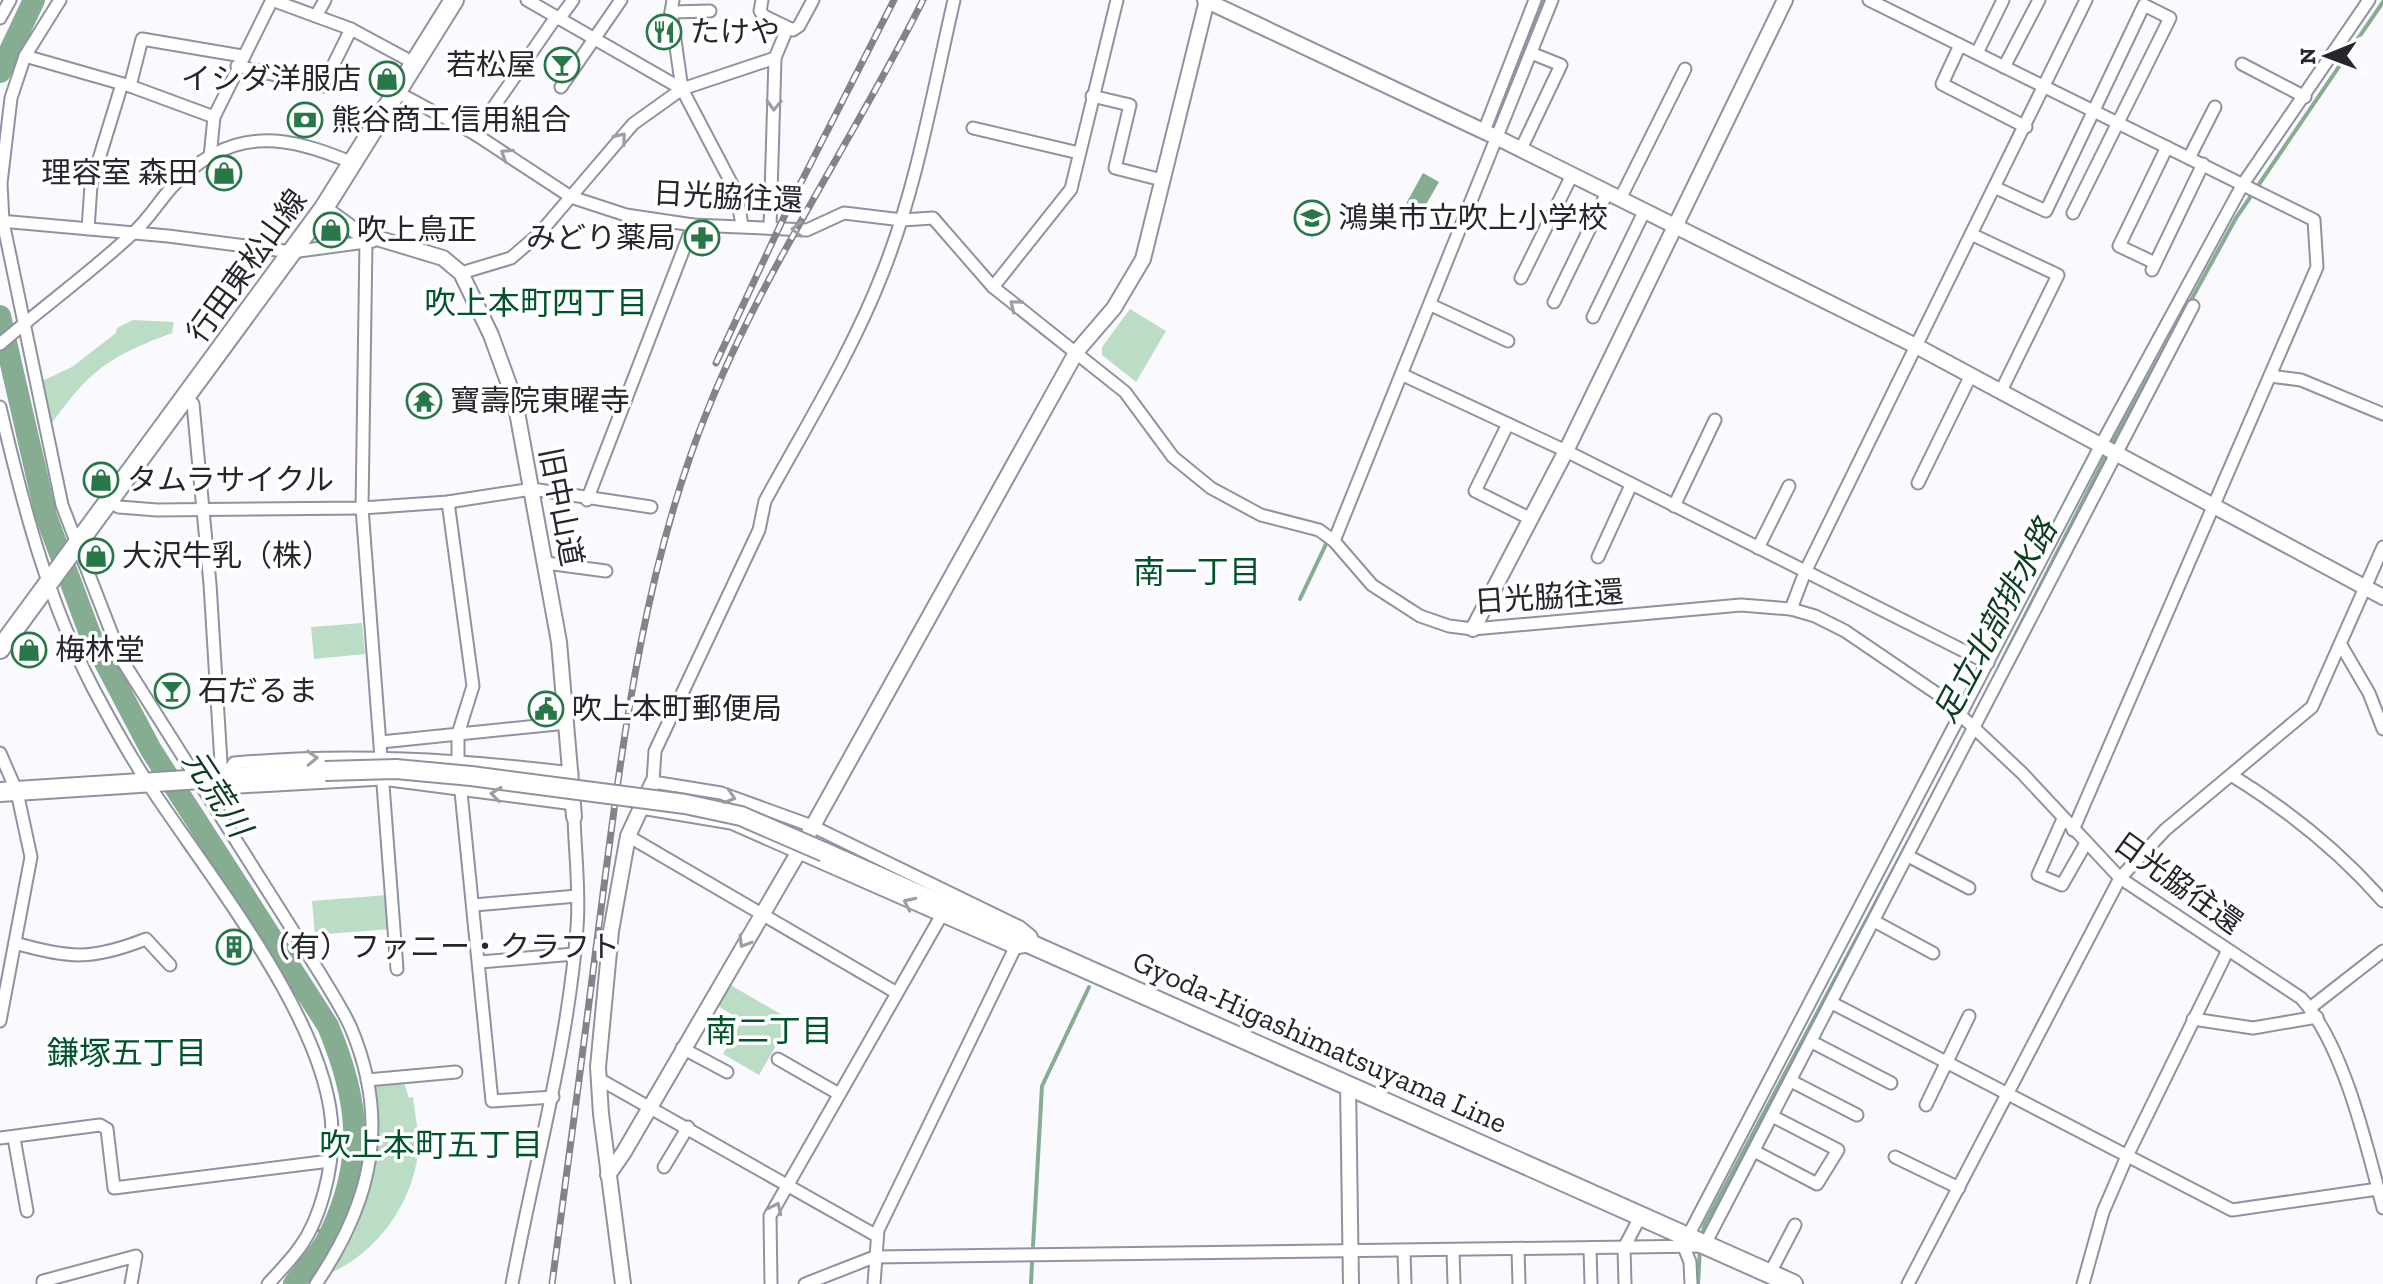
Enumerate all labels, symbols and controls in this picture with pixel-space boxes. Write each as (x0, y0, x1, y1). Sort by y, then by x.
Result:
restaurant icon: たけや (645, 13, 683, 51)
place label: たけや (690, 14, 780, 50)
north arrow (2287, 16, 2367, 96)
bar icon: 若松屋 (543, 46, 581, 84)
place label: 若松屋 (446, 47, 536, 83)
text: N (2294, 47, 2321, 65)
shop icon: イシダ洋服店 (368, 60, 406, 98)
place label: イシダ洋服店 (181, 61, 361, 97)
one-way arrow (765, 99, 782, 112)
bank icon: 熊谷商工信用組合 (286, 101, 324, 139)
place label: 熊谷商工信用組合 (331, 102, 571, 138)
one-way arrow (611, 132, 626, 147)
one-way arrow (500, 149, 515, 164)
shop icon: 理容室 森田 (205, 154, 243, 192)
place label: 理容室 森田 (41, 155, 198, 191)
street label: 日光脇往還 (652, 175, 804, 219)
street label: 行田東松山線 (180, 183, 314, 349)
school or university icon: 鴻巣市立吹上小学校 (1293, 199, 1331, 237)
place label: 鴻巣市立吹上小学校 (1338, 200, 1608, 236)
shop icon: 吹上鳥正 (312, 211, 350, 249)
place label: 吹上鳥正 (357, 212, 477, 248)
pharmacy icon: みどり薬局 (683, 219, 721, 257)
place label: みどり薬局 (526, 220, 676, 256)
one-way arrow (790, 220, 802, 238)
district label: 吹上本町四丁目 (424, 284, 648, 322)
one-way arrow (1009, 300, 1024, 315)
temple icon: 寶壽院東曜寺 (405, 382, 443, 420)
place label: 寶壽院東曜寺 (450, 383, 630, 419)
street label: 旧中山道 (532, 445, 590, 569)
shop icon: タムラサイクル (82, 461, 120, 499)
place label: タムラサイクル (127, 462, 334, 498)
water label: 足立北部排水路 (1926, 511, 2066, 729)
shop icon: 大沢牛乳（株） (77, 537, 115, 575)
place label: 大沢牛乳（株） (122, 538, 332, 574)
district label: 南一丁目 (1133, 553, 1261, 591)
street label: 日光脇往還 (1473, 574, 1625, 620)
shop icon: 梅林堂 (10, 631, 48, 669)
place label: 梅林堂 (55, 632, 145, 668)
bar icon: 石だるま (153, 672, 191, 710)
place label: 石だるま (198, 673, 318, 709)
public building icon: 吹上本町郵便局 (527, 690, 565, 728)
place label: 吹上本町郵便局 (572, 691, 782, 727)
water label: 元荒川 (175, 742, 261, 846)
one-way arrow (306, 750, 319, 767)
one-way arrow (489, 786, 503, 803)
one-way arrow (722, 787, 736, 803)
street label: 日光脇往還 (2107, 824, 2249, 942)
one-way arrow (903, 897, 918, 913)
building icon: （有）ファニー・クラフト (215, 928, 253, 966)
place label: （有）ファニー・クラフト (260, 929, 620, 965)
one-way arrow (739, 933, 754, 948)
street label: Gyoda-Higashimatsuyama Line (1127, 943, 1513, 1141)
district label: 南二丁目 (705, 1012, 833, 1050)
district label: 鎌塚五丁目 (47, 1034, 207, 1072)
district label: 吹上本町五丁目 (319, 1126, 543, 1164)
one-way arrow (766, 1201, 782, 1216)

